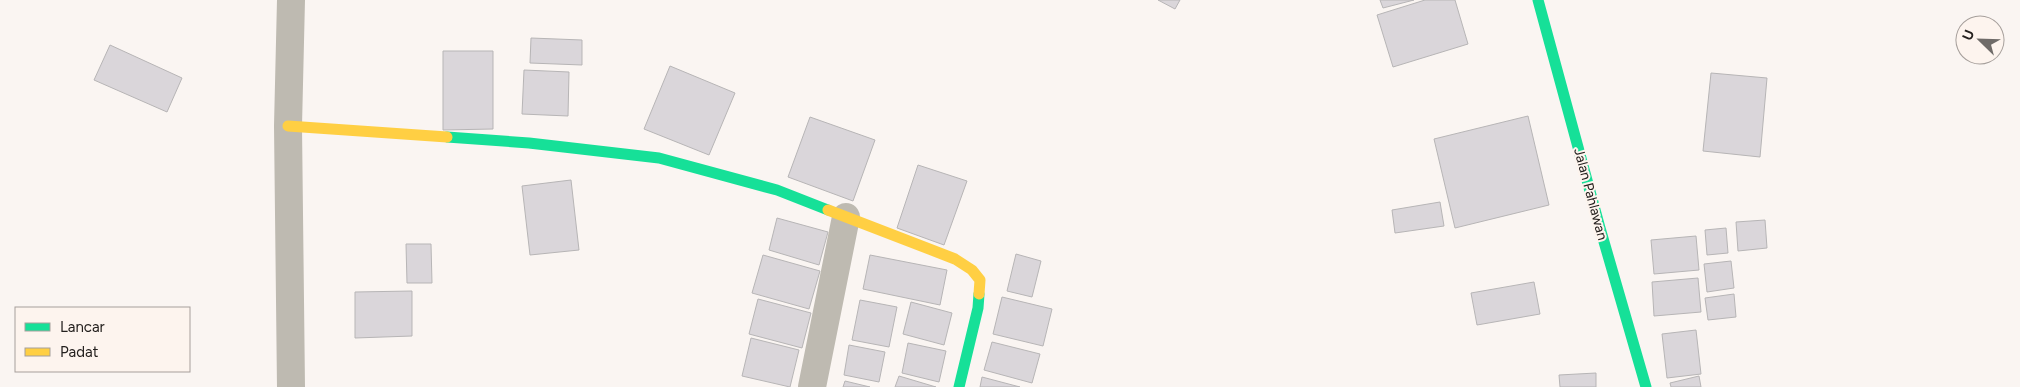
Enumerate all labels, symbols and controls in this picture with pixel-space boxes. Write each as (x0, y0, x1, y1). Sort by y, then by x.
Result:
north arrow (1955, 15, 2005, 65)
text: U (1959, 27, 1978, 43)
street label: Jalan Pahlawan (1570, 146, 1611, 242)
legend (15, 307, 190, 372)
text: Lancar (60, 318, 105, 336)
text: Padat (60, 343, 99, 361)

